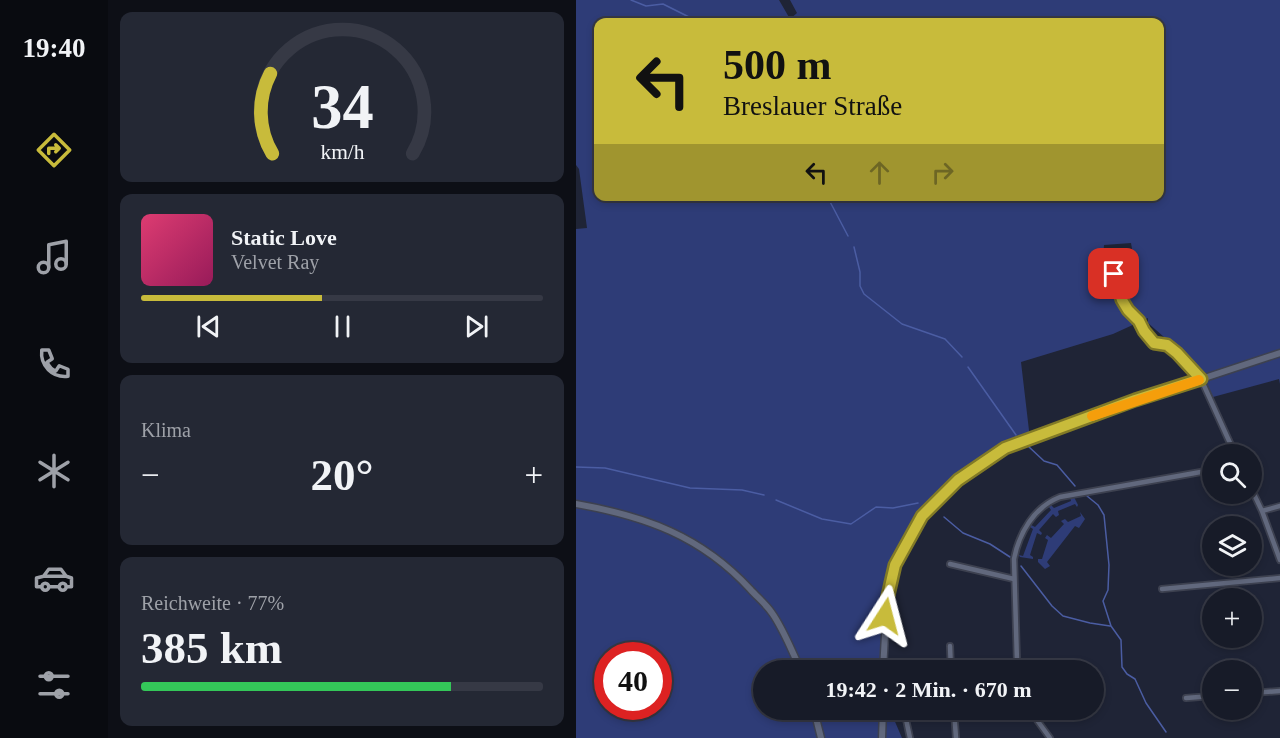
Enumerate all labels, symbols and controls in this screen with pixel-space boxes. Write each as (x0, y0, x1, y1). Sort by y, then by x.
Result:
text: 19:40 (23, 33, 86, 63)
icon: left (624, 42, 702, 120)
text: 500 m (723, 42, 832, 88)
text: 34 (311, 72, 373, 141)
text: Breslauer Straße (723, 91, 902, 121)
icon: directions (33, 129, 75, 171)
text: km/h (320, 140, 364, 164)
icon: left (800, 156, 833, 189)
icon: ahead (863, 156, 896, 189)
icon: right (926, 156, 959, 189)
text: Static Love (231, 225, 337, 250)
icon: music (33, 236, 75, 278)
pin (1088, 248, 1139, 299)
text: Velvet Ray (231, 251, 319, 273)
icon: arrive (1097, 257, 1130, 290)
icon: previous (192, 310, 225, 343)
icon: pause (326, 310, 359, 343)
icon: next (460, 310, 493, 343)
icon: phone (33, 343, 75, 385)
text: Klima (141, 419, 191, 441)
map controls (1202, 444, 1262, 720)
button: search (1202, 444, 1262, 504)
icon: climate (33, 450, 75, 492)
text: 20° (311, 450, 374, 500)
text: − (141, 457, 160, 493)
text: + (524, 457, 543, 493)
button: layers (1202, 516, 1262, 576)
icon: car (33, 557, 75, 599)
position arrow (853, 584, 917, 648)
button: + (1202, 588, 1262, 648)
text: Reichweite · 77% (141, 592, 284, 614)
text: 385 km (141, 623, 282, 673)
speed limit sign: 40 (594, 642, 672, 720)
button: − (1202, 660, 1262, 720)
icon: filters (33, 664, 75, 706)
text: 19:42 · 2 Min. · 670 m (826, 677, 1031, 702)

